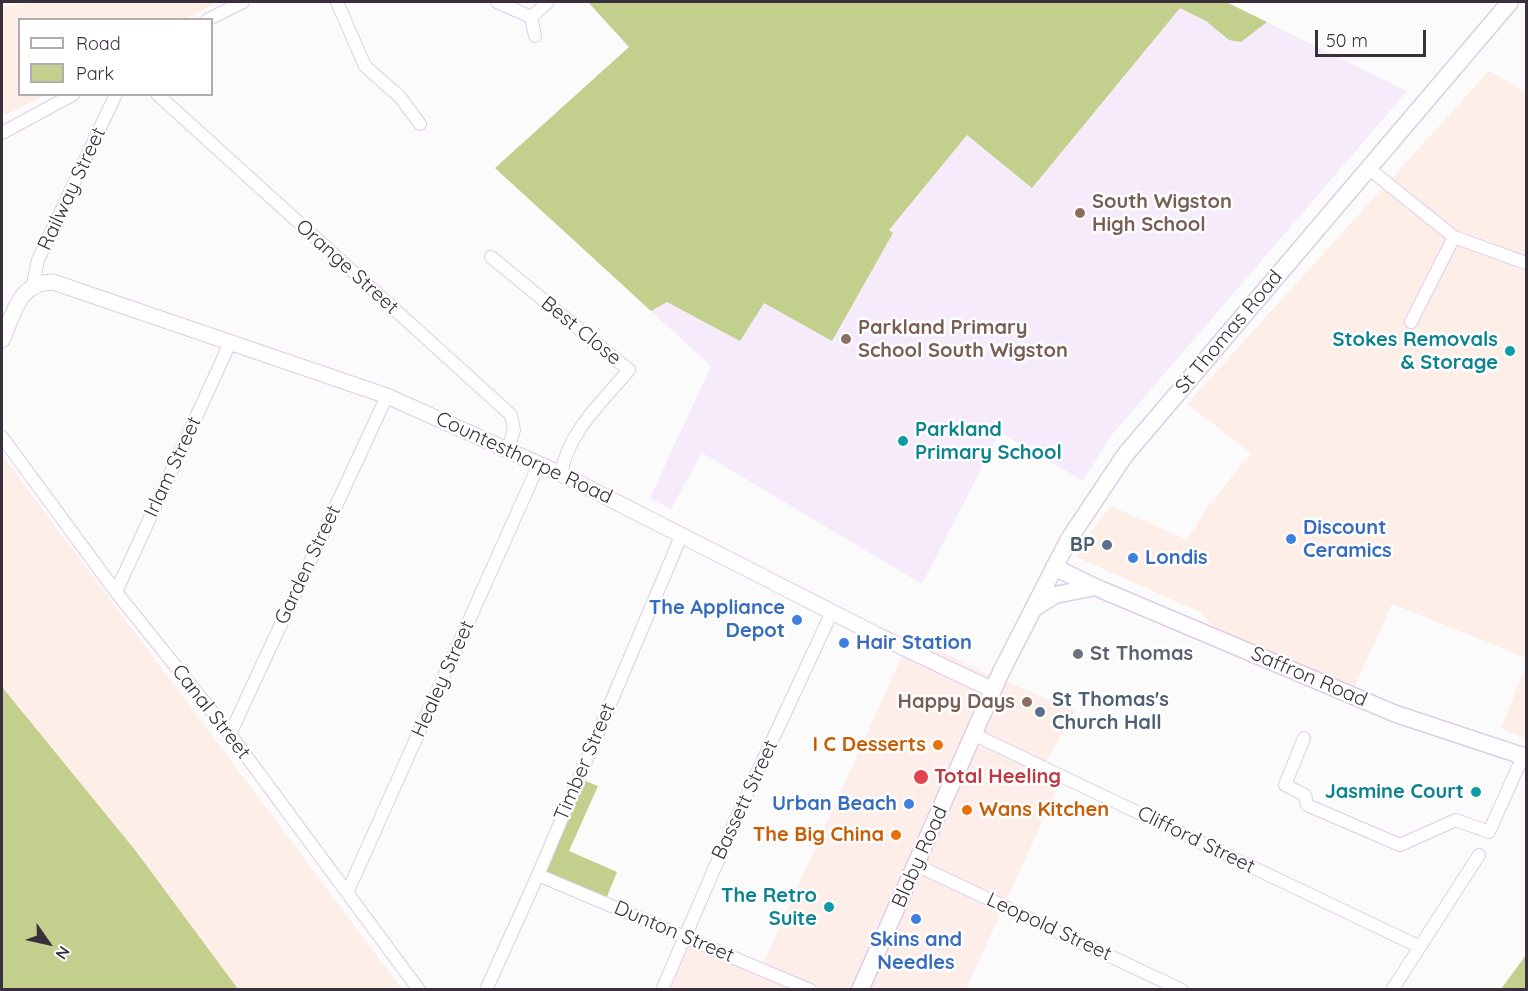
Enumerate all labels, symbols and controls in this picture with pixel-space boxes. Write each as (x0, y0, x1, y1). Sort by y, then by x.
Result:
legend (18, 18, 213, 96)
scale bar (1318, 18, 1429, 56)
text: 50 m (1326, 29, 1368, 52)
text: Road (76, 32, 121, 55)
text: Park (76, 62, 114, 85)
street label: Railway Street (33, 124, 111, 254)
place label: South Wigston High School (1092, 190, 1232, 237)
marker: South Wigston High School (1073, 206, 1087, 220)
street label: Orange Street (291, 215, 403, 319)
street label: St Thomas Road (1170, 265, 1288, 399)
street label: Best Close (536, 291, 626, 371)
place label: Parkland Primary School South Wigston (858, 316, 1068, 363)
place label: Stokes Removals & Storage (1332, 328, 1498, 375)
marker: Parkland Primary School South Wigston (839, 332, 853, 346)
marker: Stokes Removals & Storage (1503, 344, 1517, 358)
street label: Countesthorpe Road (432, 407, 616, 509)
street label: Irlam Street (139, 413, 207, 521)
place label: Parkland Primary School (915, 418, 1062, 465)
marker: Parkland Primary School (896, 434, 910, 448)
street label: Garden Street (270, 502, 346, 628)
place label: Discount Ceramics (1303, 516, 1392, 563)
marker: Discount Ceramics (1284, 532, 1298, 546)
place label: BP (1070, 533, 1095, 557)
marker: BP (1100, 538, 1114, 552)
place label: Londis (1145, 546, 1208, 570)
marker: Londis (1126, 551, 1140, 565)
place label: The Appliance Depot (649, 596, 785, 643)
marker: The Appliance Depot (790, 613, 804, 627)
street label: Healey Street (407, 617, 479, 741)
place label: Hair Station (856, 631, 972, 655)
marker: Hair Station (837, 636, 851, 650)
place label: St Thomas (1090, 642, 1193, 666)
street label: Saffron Road (1247, 642, 1371, 712)
marker: St Thomas (1071, 647, 1085, 661)
street label: Canal Street (167, 660, 255, 764)
place label: St Thomas's Church Hall (1052, 688, 1169, 735)
place label: Happy Days (898, 690, 1015, 714)
marker: Happy Days (1020, 695, 1034, 709)
street label: Timber Street (549, 699, 621, 825)
marker: St Thomas's Church Hall (1033, 705, 1047, 719)
place label: I C Desserts (813, 733, 926, 757)
street label: Bassett Street (707, 737, 783, 863)
marker: I C Desserts (931, 738, 945, 752)
place label: Total Heeling (934, 765, 1061, 789)
marker: Total Heeling (912, 768, 930, 786)
place label: Jasmine Court (1325, 780, 1464, 804)
marker: Jasmine Court (1469, 785, 1483, 799)
place label: Urban Beach (772, 792, 897, 816)
marker: Urban Beach (902, 797, 916, 811)
place label: Wans Kitchen (979, 798, 1109, 822)
street label: Clifford Street (1133, 801, 1259, 879)
street label: Blaby Road (887, 803, 953, 911)
marker: Wans Kitchen (960, 803, 974, 817)
place label: The Big China (753, 823, 884, 847)
marker: The Big China (889, 828, 903, 842)
place label: The Retro Suite (721, 884, 817, 931)
street label: Leopold Street (983, 888, 1115, 966)
street label: Dunton Street (611, 896, 737, 968)
marker: The Retro Suite (822, 900, 836, 914)
marker: Skins and Needles (909, 912, 923, 926)
north arrow (18, 913, 78, 973)
place label: Skins and Needles (870, 928, 962, 975)
text: N (51, 943, 75, 964)

